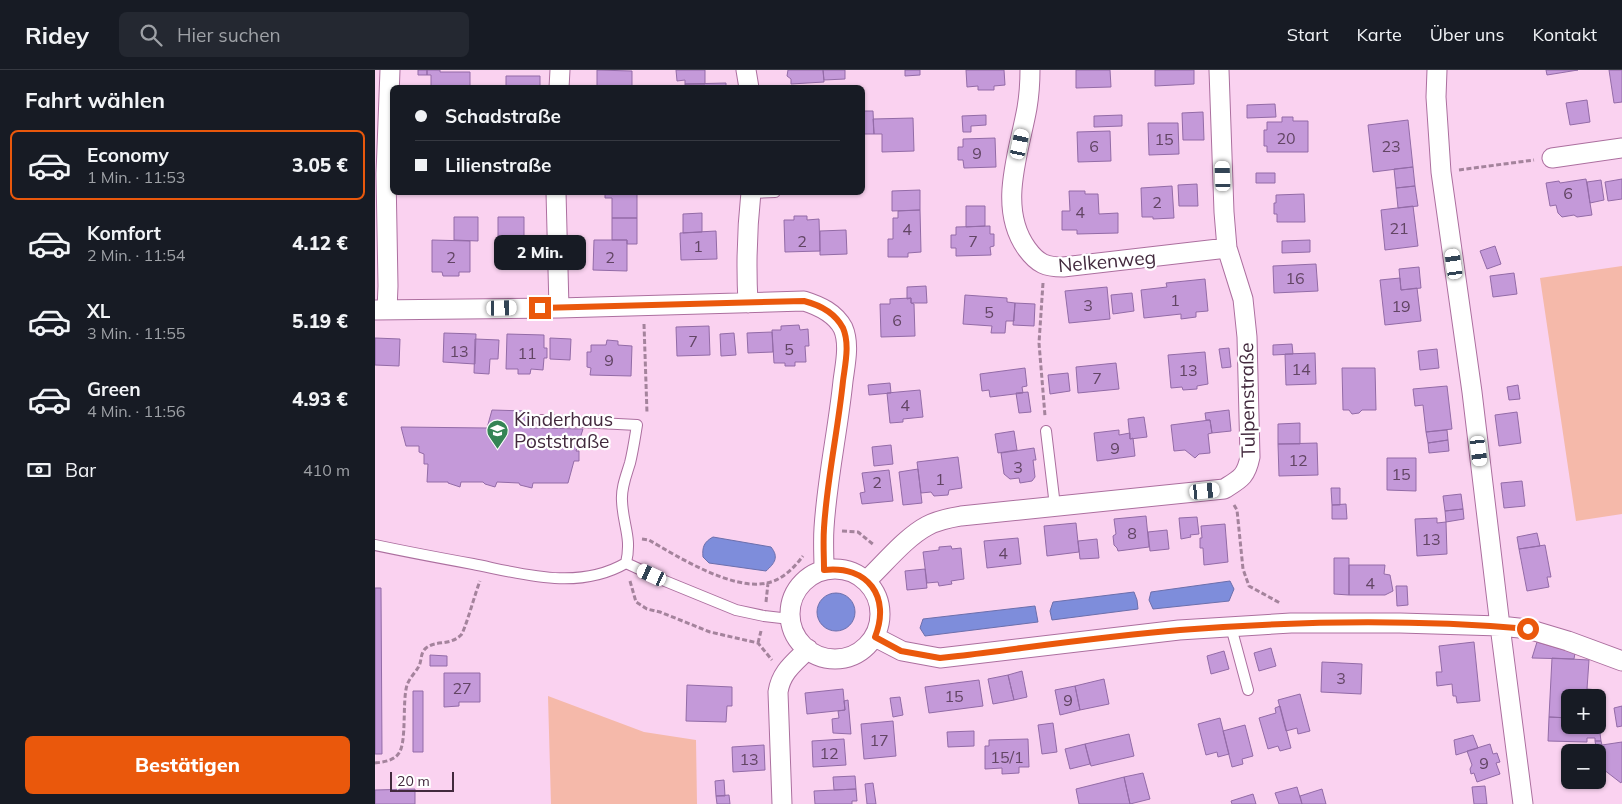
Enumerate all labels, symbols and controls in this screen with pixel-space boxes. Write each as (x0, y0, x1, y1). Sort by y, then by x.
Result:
search box (119, 12, 469, 57)
text: Ridey (25, 20, 89, 50)
icon: search (137, 21, 165, 49)
text: Hier suchen (177, 23, 281, 47)
text: Start (1287, 23, 1328, 46)
text: Karte (1356, 23, 1402, 46)
text: Über uns (1430, 23, 1505, 46)
text: Kontakt (1533, 23, 1597, 46)
text: Fahrt wählen (25, 86, 165, 114)
text: Schadstraße (445, 104, 561, 128)
car (1009, 128, 1030, 160)
house number: 20 (1276, 128, 1296, 148)
house number: 15 (1154, 129, 1174, 149)
house number: 6 (1089, 136, 1099, 156)
house number: 23 (1381, 136, 1401, 156)
icon: car (27, 143, 72, 188)
text: Economy (87, 143, 169, 167)
house number: 9 (972, 143, 982, 163)
text: 3.05 € (292, 153, 348, 177)
text: Lilienstraße (445, 153, 551, 177)
car (1214, 161, 1231, 191)
text: 1 Min. · 11:53 (87, 167, 185, 187)
house number: 6 (1563, 183, 1573, 203)
house number: 2 (1152, 192, 1162, 212)
house number: 4 (1075, 202, 1085, 222)
house number: 21 (1389, 218, 1409, 238)
house number: 4 (902, 219, 912, 239)
icon: car (27, 221, 72, 266)
text: Komfort (87, 221, 161, 245)
text: 4.12 € (292, 231, 348, 255)
house number: 2 (797, 231, 807, 251)
house number: 7 (968, 231, 978, 251)
callout: 2 Min. (494, 236, 586, 270)
house number: 1 (693, 236, 703, 256)
text: 2 Min. (517, 242, 563, 262)
text: 2 Min. · 11:54 (87, 245, 185, 265)
street label: Nelkenweg (1057, 245, 1157, 277)
house number: 2 (446, 247, 456, 267)
house number: 2 (605, 247, 615, 267)
car (1444, 248, 1463, 280)
house number: 16 (1285, 268, 1305, 288)
house number: 1 (1170, 290, 1180, 310)
house number: 3 (1083, 295, 1093, 315)
house number: 19 (1391, 296, 1411, 316)
route end (529, 297, 551, 319)
icon: car (27, 299, 72, 344)
text: XL (87, 299, 110, 323)
car (486, 300, 517, 316)
house number: 5 (984, 302, 994, 322)
text: 5.19 € (292, 309, 348, 333)
house number: 6 (892, 310, 902, 330)
text: 3 Min. · 11:55 (87, 323, 185, 343)
house number: 7 (688, 331, 698, 351)
house number: 5 (784, 339, 794, 359)
house number: 13 (449, 341, 469, 361)
street label: Tulpenstraße (1234, 342, 1260, 458)
house number: 11 (517, 343, 537, 363)
house number: 9 (604, 350, 614, 370)
house number: 14 (1291, 359, 1311, 379)
house number: 13 (1178, 360, 1198, 380)
house number: 7 (1092, 368, 1102, 388)
icon: car (27, 377, 72, 422)
text: Green (87, 377, 141, 401)
text: 4.93 € (292, 387, 348, 411)
house number: 4 (900, 395, 910, 415)
text: 4 Min. · 11:56 (87, 401, 185, 421)
place label: Kinderhaus Poststraße (514, 407, 613, 453)
school or university icon: Kinderhaus Poststraße (486, 418, 510, 449)
car (1469, 435, 1488, 467)
house number: 9 (1110, 438, 1120, 458)
house number: 12 (1288, 450, 1308, 470)
icon: cash (25, 456, 53, 484)
house number: 3 (1013, 457, 1023, 477)
text: Bar (65, 458, 96, 482)
text: 410 m (303, 460, 350, 480)
house number: 15 (1391, 464, 1411, 484)
house number: 1 (935, 469, 945, 489)
house number: 2 (872, 472, 882, 492)
car (1189, 482, 1220, 500)
house number: 8 (1127, 523, 1137, 543)
house number: 13 (1421, 529, 1441, 549)
house number: 4 (998, 543, 1008, 563)
car (635, 562, 668, 588)
house number: 4 (1365, 573, 1375, 593)
route start (1517, 618, 1539, 640)
house number: 3 (1336, 668, 1346, 688)
house number: 27 (452, 678, 472, 698)
house number: 15 (944, 686, 964, 706)
map controls (1561, 689, 1606, 789)
button: + (1561, 689, 1606, 734)
house number: 9 (1063, 690, 1073, 710)
house number: 17 (869, 730, 889, 750)
button: Bestätigen (25, 736, 350, 794)
house number: 12 (819, 743, 839, 763)
button: − (1561, 744, 1606, 789)
house number: 15/1 (990, 747, 1024, 767)
house number: 13 (739, 749, 759, 769)
house number: 9 (1479, 753, 1489, 773)
scale bar (390, 769, 454, 792)
text: 20 m (397, 772, 430, 790)

